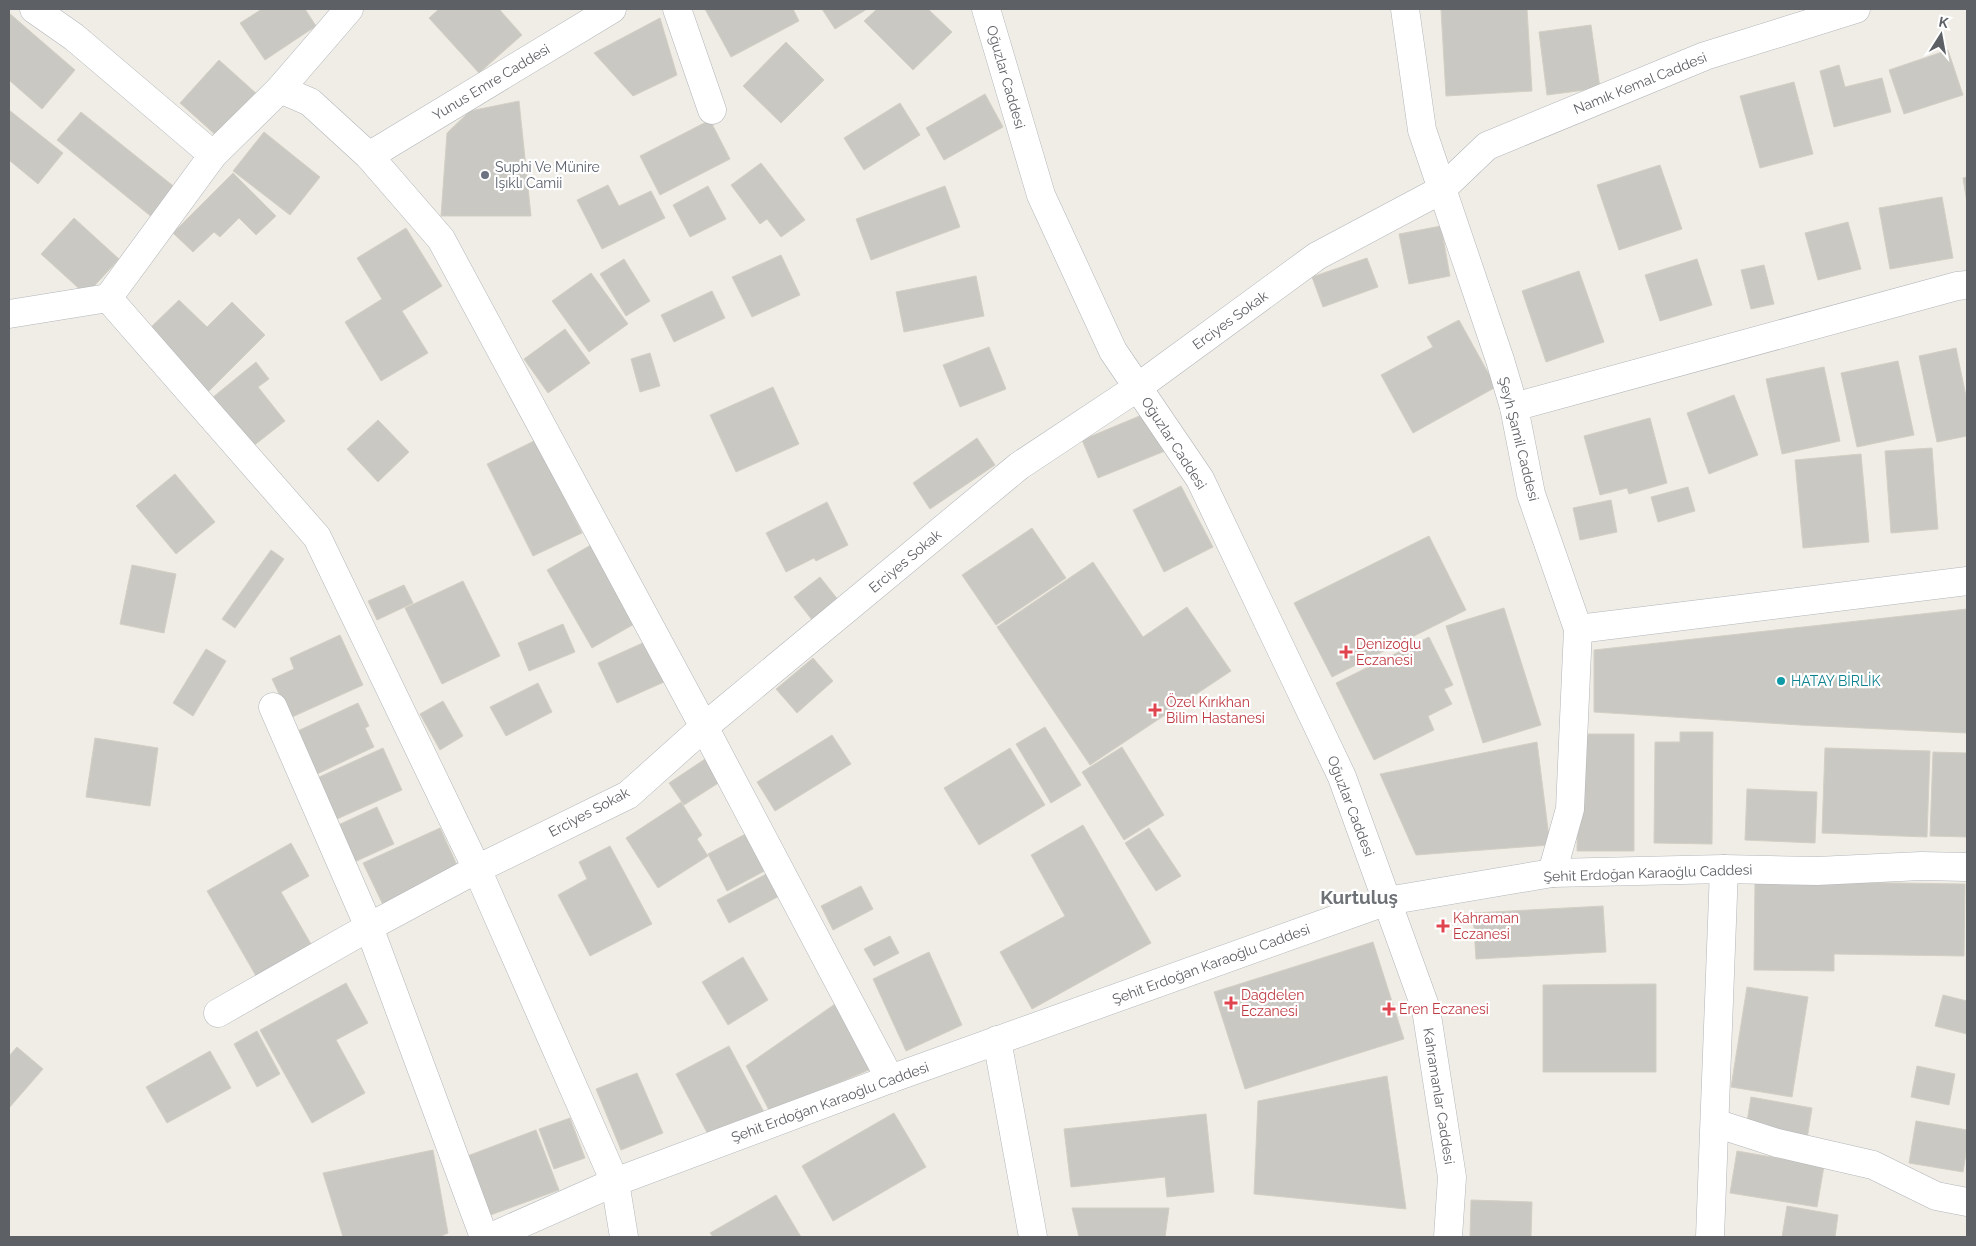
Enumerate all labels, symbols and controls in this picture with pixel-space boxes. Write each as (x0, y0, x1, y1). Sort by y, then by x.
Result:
north arrow (1916, 10, 1966, 60)
text: K (1937, 13, 1950, 31)
street label: Oğuzlar Caddesi (984, 24, 1028, 130)
street label: Yunus Emre Caddesi (430, 41, 552, 123)
street label: Namık Kemal Caddesi (1571, 49, 1709, 117)
place label: Suphi Ve Münire Işıklı Camii (495, 159, 600, 191)
marker: Suphi Ve Münire Işıklı Camii (479, 169, 491, 181)
street label: Erciyes Sokak (1189, 287, 1271, 353)
street label: Şeyh Şamil Caddesi (1496, 375, 1542, 503)
street label: Oğuzlar Caddesi (1138, 394, 1210, 492)
street label: Erciyes Sokak (866, 526, 945, 596)
place label: Denizoğlu Eczanesi (1356, 636, 1421, 668)
marker: Denizoğlu Eczanesi (1340, 646, 1352, 658)
place label: HATAY BİRLİK (1791, 671, 1881, 689)
marker: HATAY BİRLİK (1775, 675, 1787, 687)
place label: Özel Kırıkhan Bilim Hastanesi (1166, 692, 1265, 726)
marker: Özel Kırıkhan Bilim Hastanesi (1148, 703, 1162, 717)
street label: Oğuzlar Caddesi (1324, 753, 1378, 859)
street label: Erciyes Sokak (546, 784, 633, 840)
street label: Şehit Erdoğan Karaoğlu Caddesi (1543, 861, 1753, 885)
district label: Kurtuluş (1320, 886, 1398, 908)
place label: Kahraman Eczanesi (1453, 910, 1519, 942)
marker: Kahraman Eczanesi (1437, 920, 1449, 932)
street label: Şehit Erdoğan Karaoğlu Caddesi (1110, 921, 1312, 1007)
place label: Dağdelen Eczanesi (1241, 987, 1304, 1019)
marker: Dağdelen Eczanesi (1225, 997, 1237, 1009)
place label: Eren Eczanesi (1399, 1001, 1489, 1017)
marker: Eren Eczanesi (1383, 1003, 1395, 1015)
street label: Kahramanlar Caddesi (1420, 1026, 1458, 1166)
street label: Şehit Erdoğan Karaoğlu Caddesi (729, 1059, 931, 1145)

